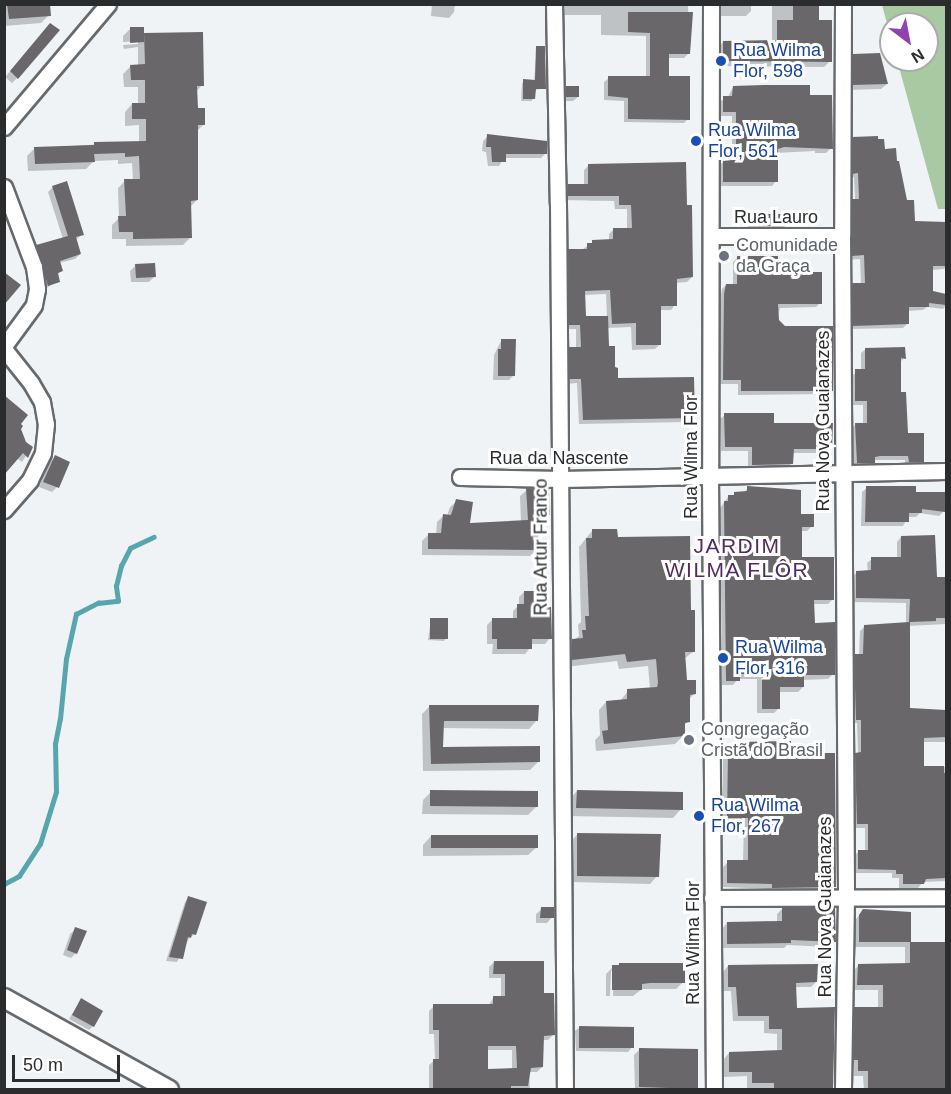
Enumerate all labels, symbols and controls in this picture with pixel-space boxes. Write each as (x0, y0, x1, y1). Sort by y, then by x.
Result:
north arrow (879, 12, 939, 72)
place label: Rua Wilma Flor, 598 (733, 40, 821, 82)
text: N (908, 46, 927, 66)
marker: Rua Wilma Flor, 598 (714, 54, 728, 68)
place label: Rua Wilma Flor, 561 (708, 120, 796, 162)
marker: Rua Wilma Flor, 561 (689, 134, 703, 148)
street label: Rua Lauro (734, 206, 818, 228)
place label: Comunidade da Graça (736, 235, 838, 278)
marker: Comunidade da Graça (717, 249, 731, 263)
street label: Rua Nova Guaianazes (812, 330, 834, 512)
street label: Rua Wilma Flor (680, 395, 702, 519)
street label: Rua da Nascente (489, 447, 629, 469)
street label: Rua Artur Franco (530, 478, 552, 616)
district label: JARDIM WILMA FLÔR (664, 533, 810, 583)
place label: Rua Wilma Flor, 316 (735, 637, 823, 680)
marker: Rua Wilma Flor, 316 (716, 651, 730, 665)
place label: Congregação Cristã do Brasil (701, 719, 823, 762)
marker: Congregação Cristã do Brasil (682, 733, 696, 747)
place label: Rua Wilma Flor, 267 (711, 795, 799, 838)
marker: Rua Wilma Flor, 267 (692, 809, 706, 823)
street label: Rua Nova Guaianazes (814, 816, 836, 998)
street label: Rua Wilma Flor (682, 881, 704, 1005)
scale bar (15, 1043, 123, 1081)
text: 50 m (23, 1055, 63, 1075)

